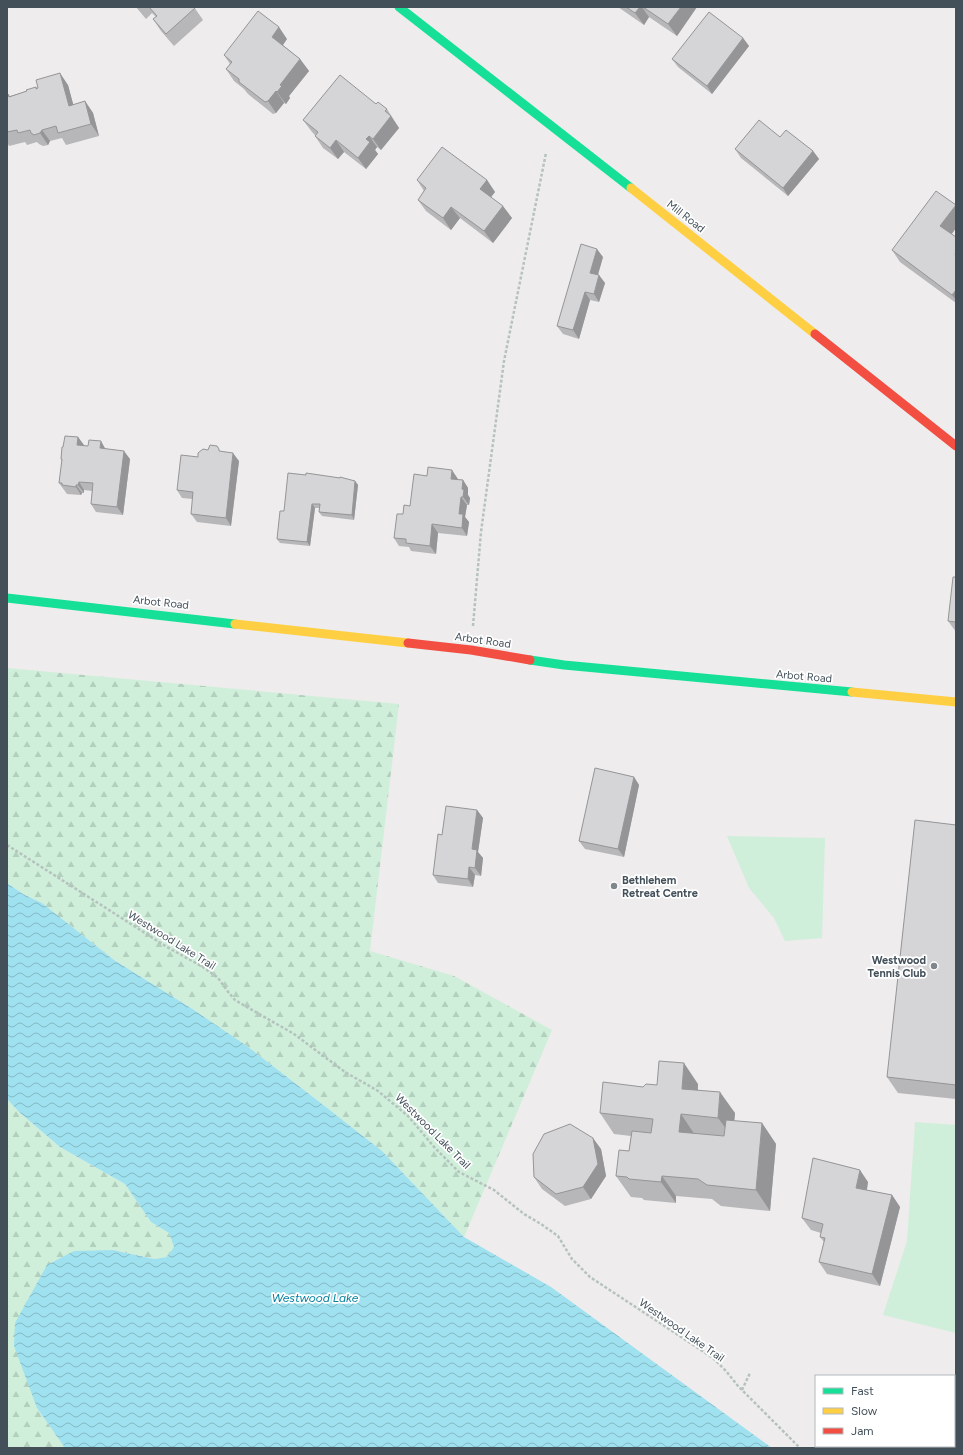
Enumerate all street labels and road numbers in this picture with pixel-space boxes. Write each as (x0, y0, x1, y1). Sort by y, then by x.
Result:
street label: Mill Road (664, 197, 707, 235)
street label: Arbot Road (132, 593, 190, 612)
street label: Arbot Road (454, 630, 512, 651)
street label: Arbot Road (775, 668, 833, 685)
street label: Westwood Lake Trail (125, 908, 218, 973)
street label: Westwood Lake Trail (392, 1091, 473, 1172)
street label: Westwood Lake Trail (637, 1296, 727, 1365)

